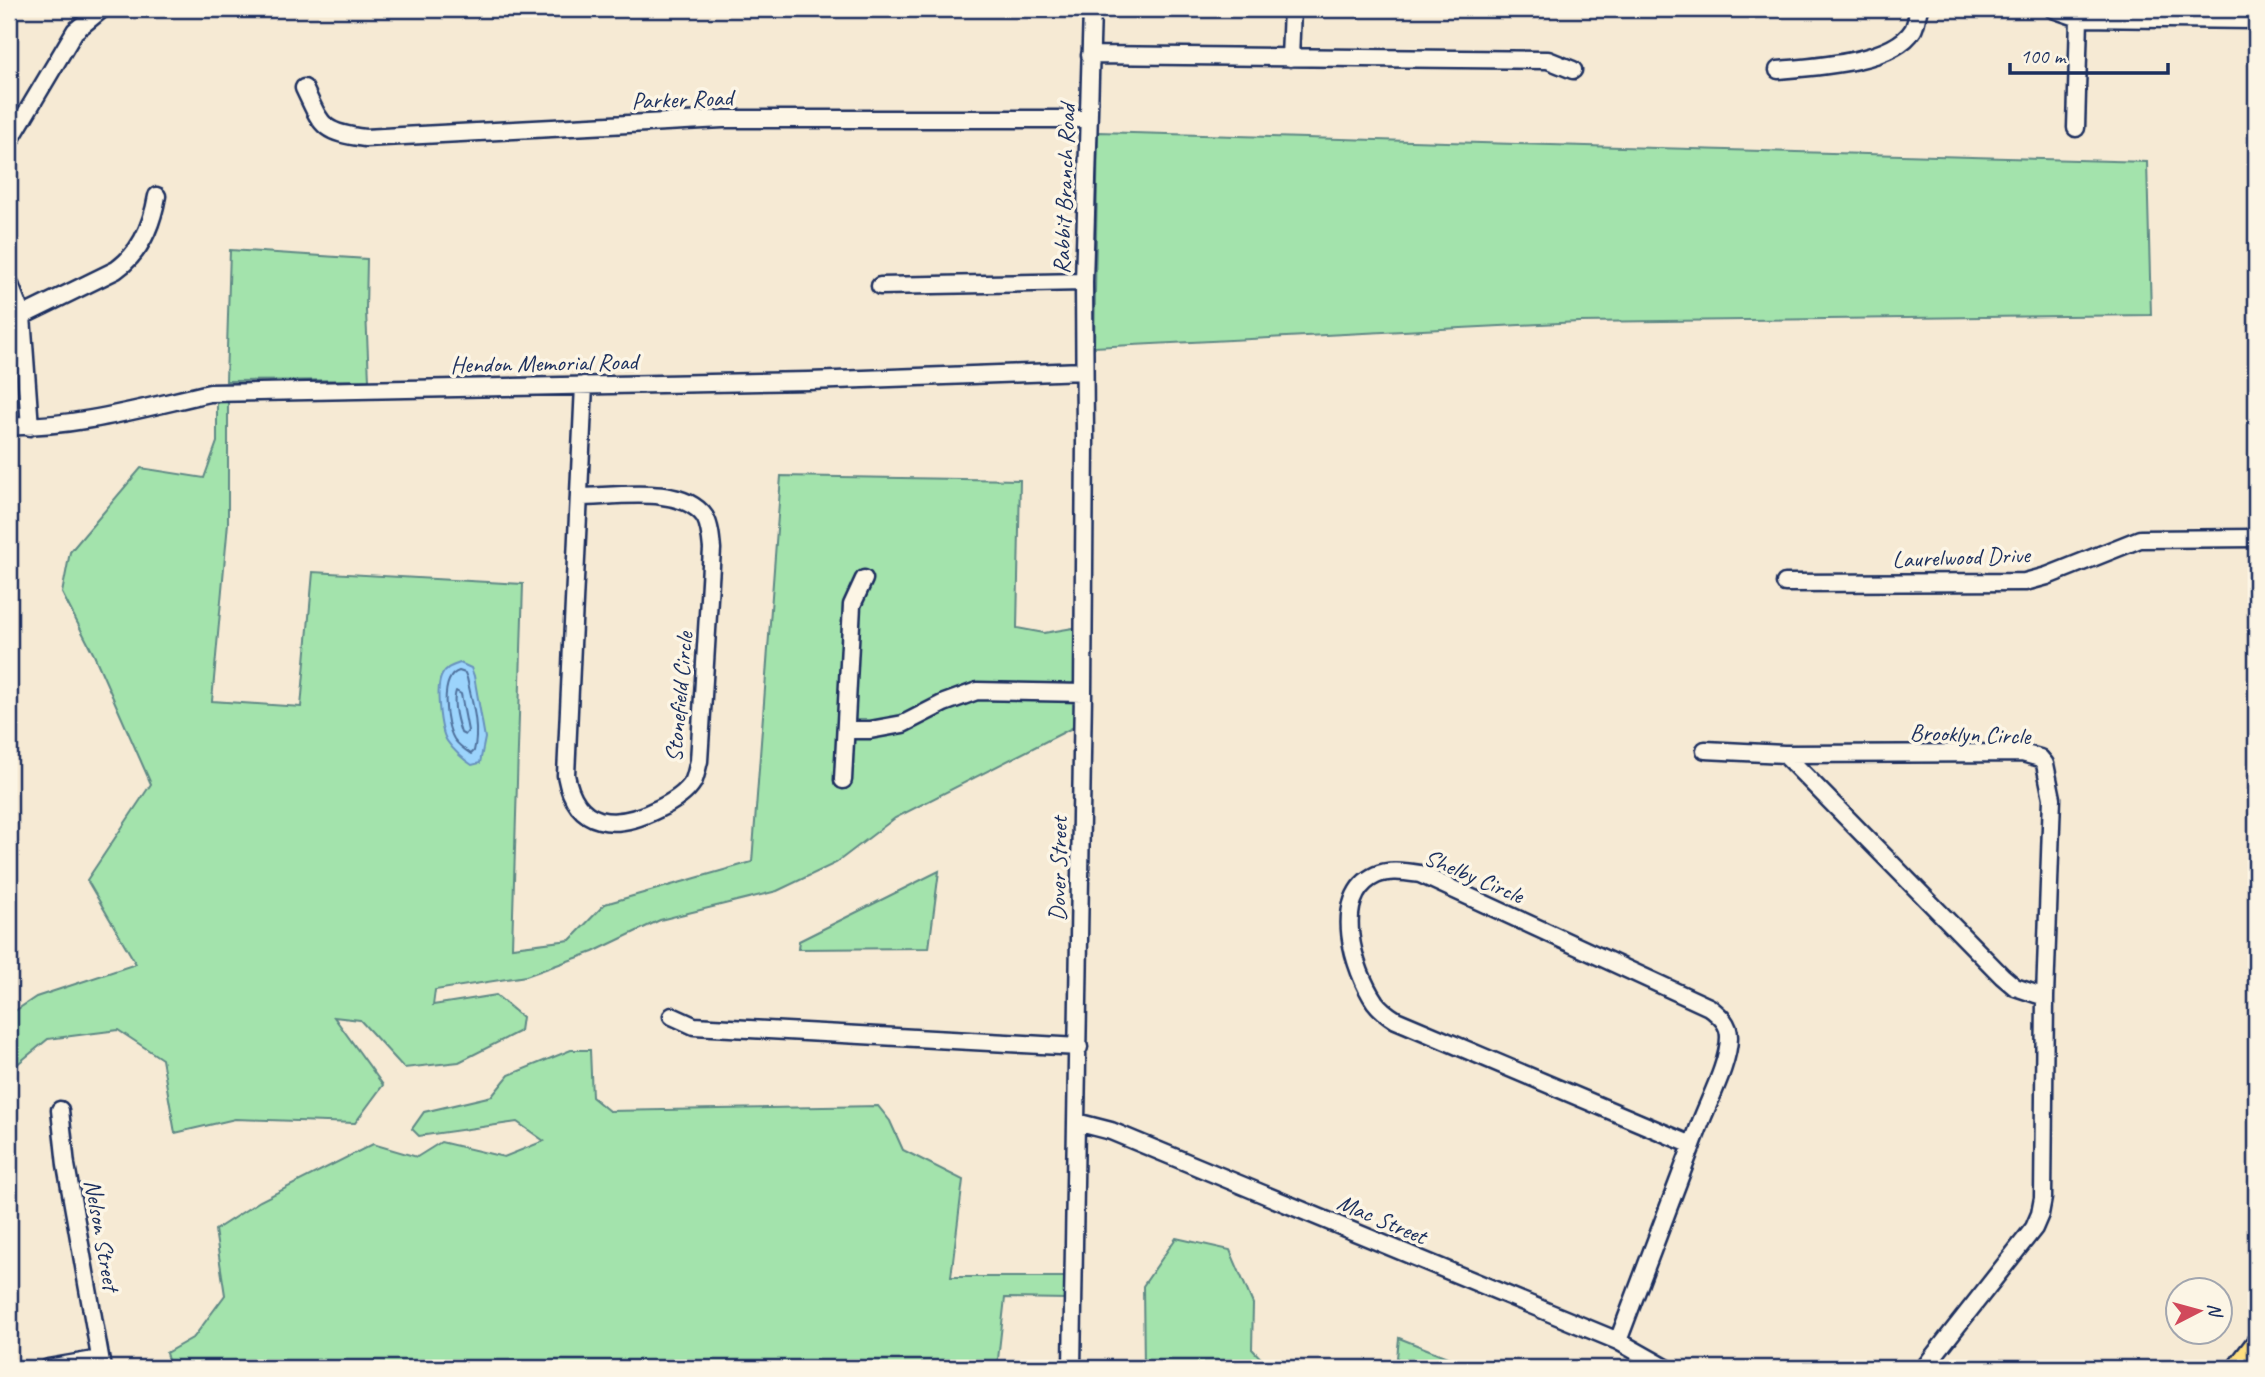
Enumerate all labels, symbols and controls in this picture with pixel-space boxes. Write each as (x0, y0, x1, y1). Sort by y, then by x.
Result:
scale bar (2010, 32, 2167, 76)
text: 100 m (2020, 43, 2067, 69)
street label: Parker Road (631, 82, 737, 116)
street label: Rabbit Branch Road (1046, 100, 1082, 275)
street label: Hendon Memorial Road (450, 346, 641, 380)
street label: Laurelwood Drive (1892, 540, 2032, 574)
street label: Stonefield Circle (658, 628, 700, 763)
street label: Brooklyn Circle (1909, 717, 2033, 751)
street label: Dover Street (1042, 814, 1074, 922)
street label: Shelby Circle (1420, 842, 1530, 911)
street label: Nelson Street (77, 1177, 127, 1296)
street label: Mac Street (1333, 1187, 1433, 1252)
north arrow (2164, 1276, 2234, 1346)
text: N (2202, 1302, 2228, 1320)

